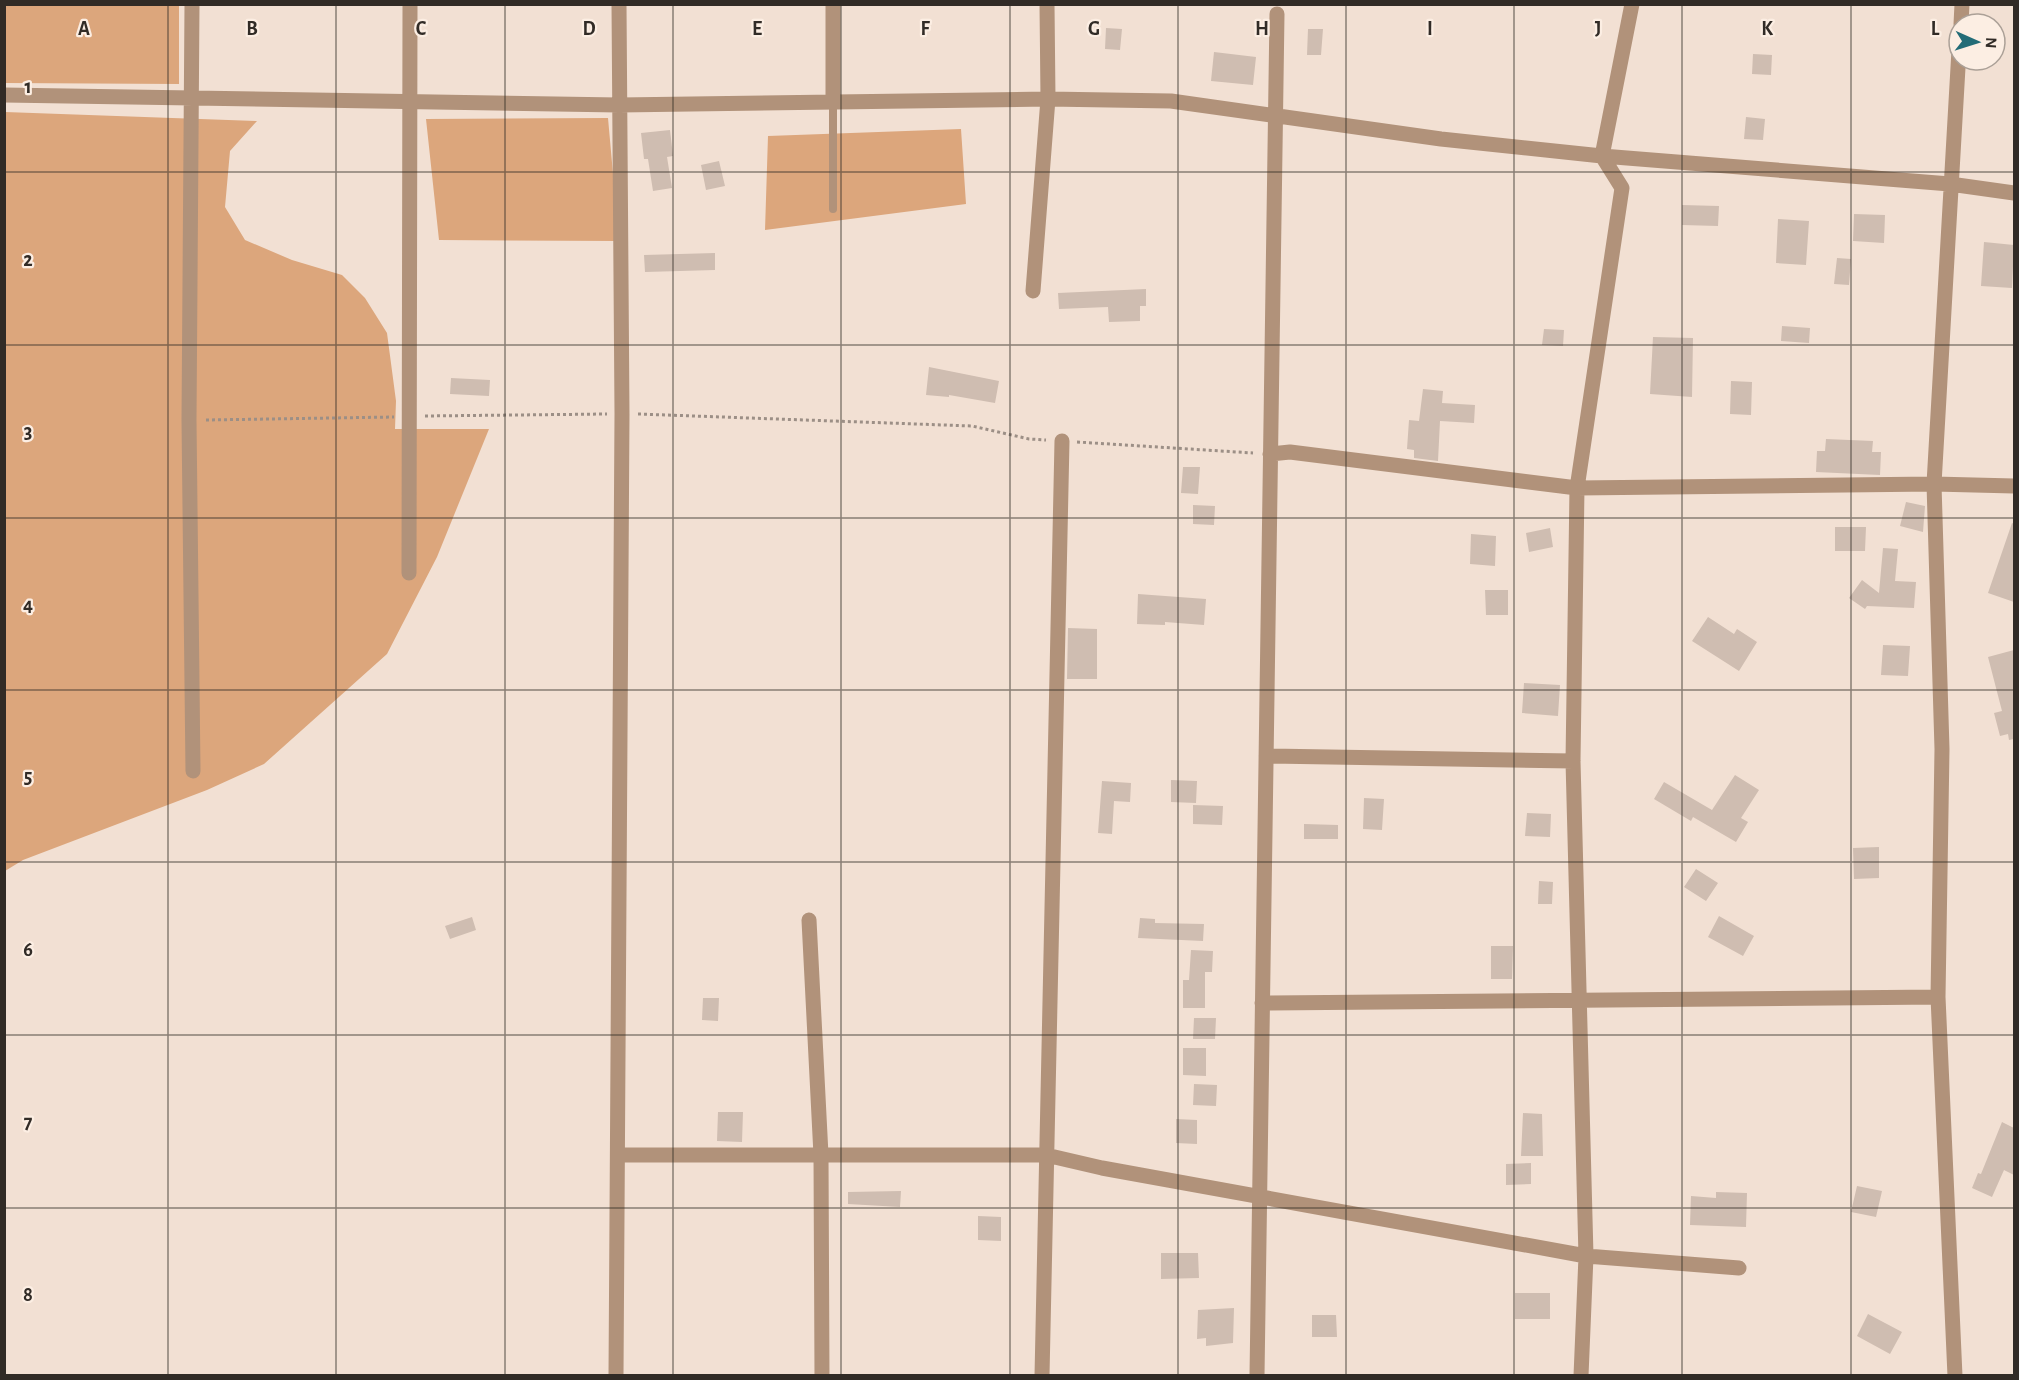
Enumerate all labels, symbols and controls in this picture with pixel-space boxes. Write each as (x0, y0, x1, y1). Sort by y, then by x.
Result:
north arrow (1947, 12, 2007, 72)
text: A (78, 19, 90, 39)
text: B (246, 19, 258, 39)
text: C (416, 19, 427, 39)
text: D (582, 19, 596, 39)
text: E (752, 19, 762, 39)
text: F (920, 19, 930, 39)
text: G (1088, 19, 1100, 39)
text: H (1255, 19, 1269, 39)
text: I (1427, 19, 1433, 39)
text: J (1595, 19, 1601, 39)
text: K (1761, 19, 1773, 39)
text: L (1931, 19, 1940, 39)
text: N (1983, 37, 1999, 49)
text: 1 (24, 77, 32, 97)
text: 2 (23, 250, 33, 270)
text: 3 (24, 422, 32, 442)
text: 4 (23, 595, 33, 615)
text: 5 (24, 767, 32, 787)
text: 6 (23, 940, 33, 960)
text: 7 (24, 1112, 33, 1132)
text: 8 (23, 1285, 33, 1305)

